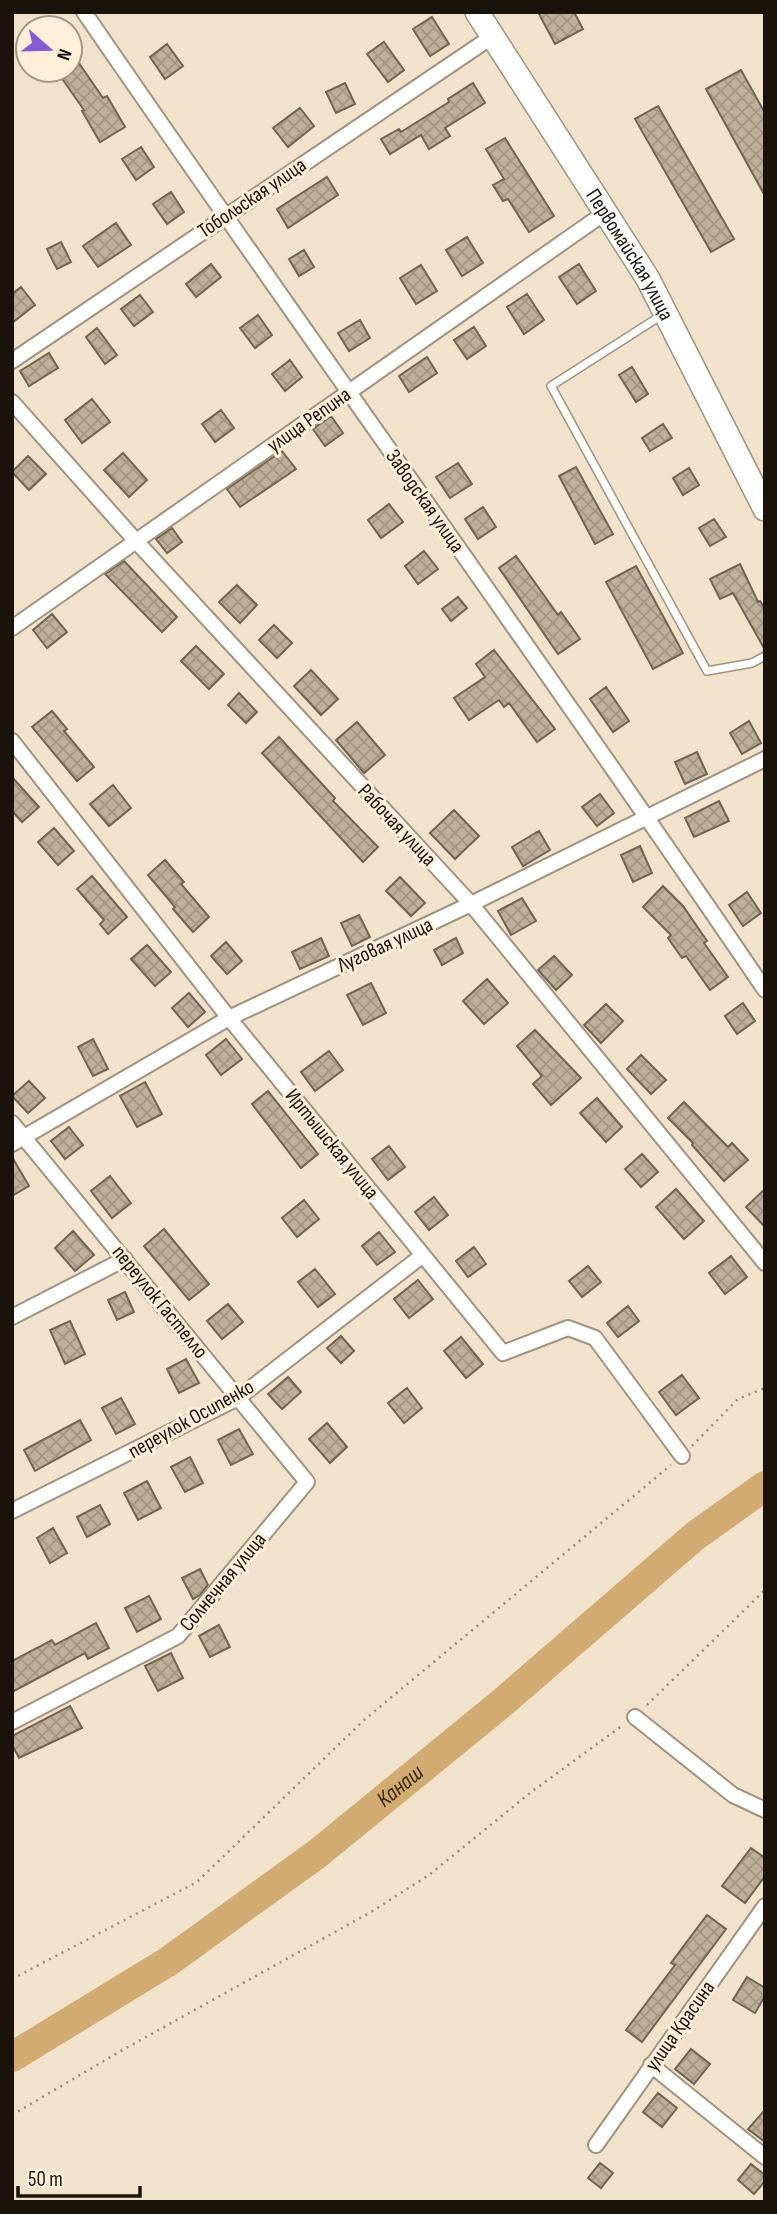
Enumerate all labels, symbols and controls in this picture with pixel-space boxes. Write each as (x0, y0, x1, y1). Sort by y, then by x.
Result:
north arrow (14, 14, 84, 84)
text: N (51, 46, 76, 63)
street label: Тобольская улица (193, 153, 311, 243)
street label: Первомайская улица (581, 184, 679, 324)
street label: улица Репина (262, 382, 356, 458)
street label: Заводская улица (380, 445, 470, 557)
street label: Рабочая улица (353, 779, 441, 871)
street label: Луговая улица (332, 912, 437, 978)
street label: Иртышская улица (280, 1084, 384, 1204)
street label: переулок Гастелло (107, 1240, 213, 1364)
street label: переулок Осипенко (124, 1374, 258, 1464)
street label: Солнечная улица (174, 1528, 272, 1636)
water label: Канаш (371, 1758, 430, 1813)
street label: улица Красина (640, 1976, 720, 2076)
scale bar (18, 2154, 140, 2198)
text: 50 m (28, 2167, 63, 2192)

